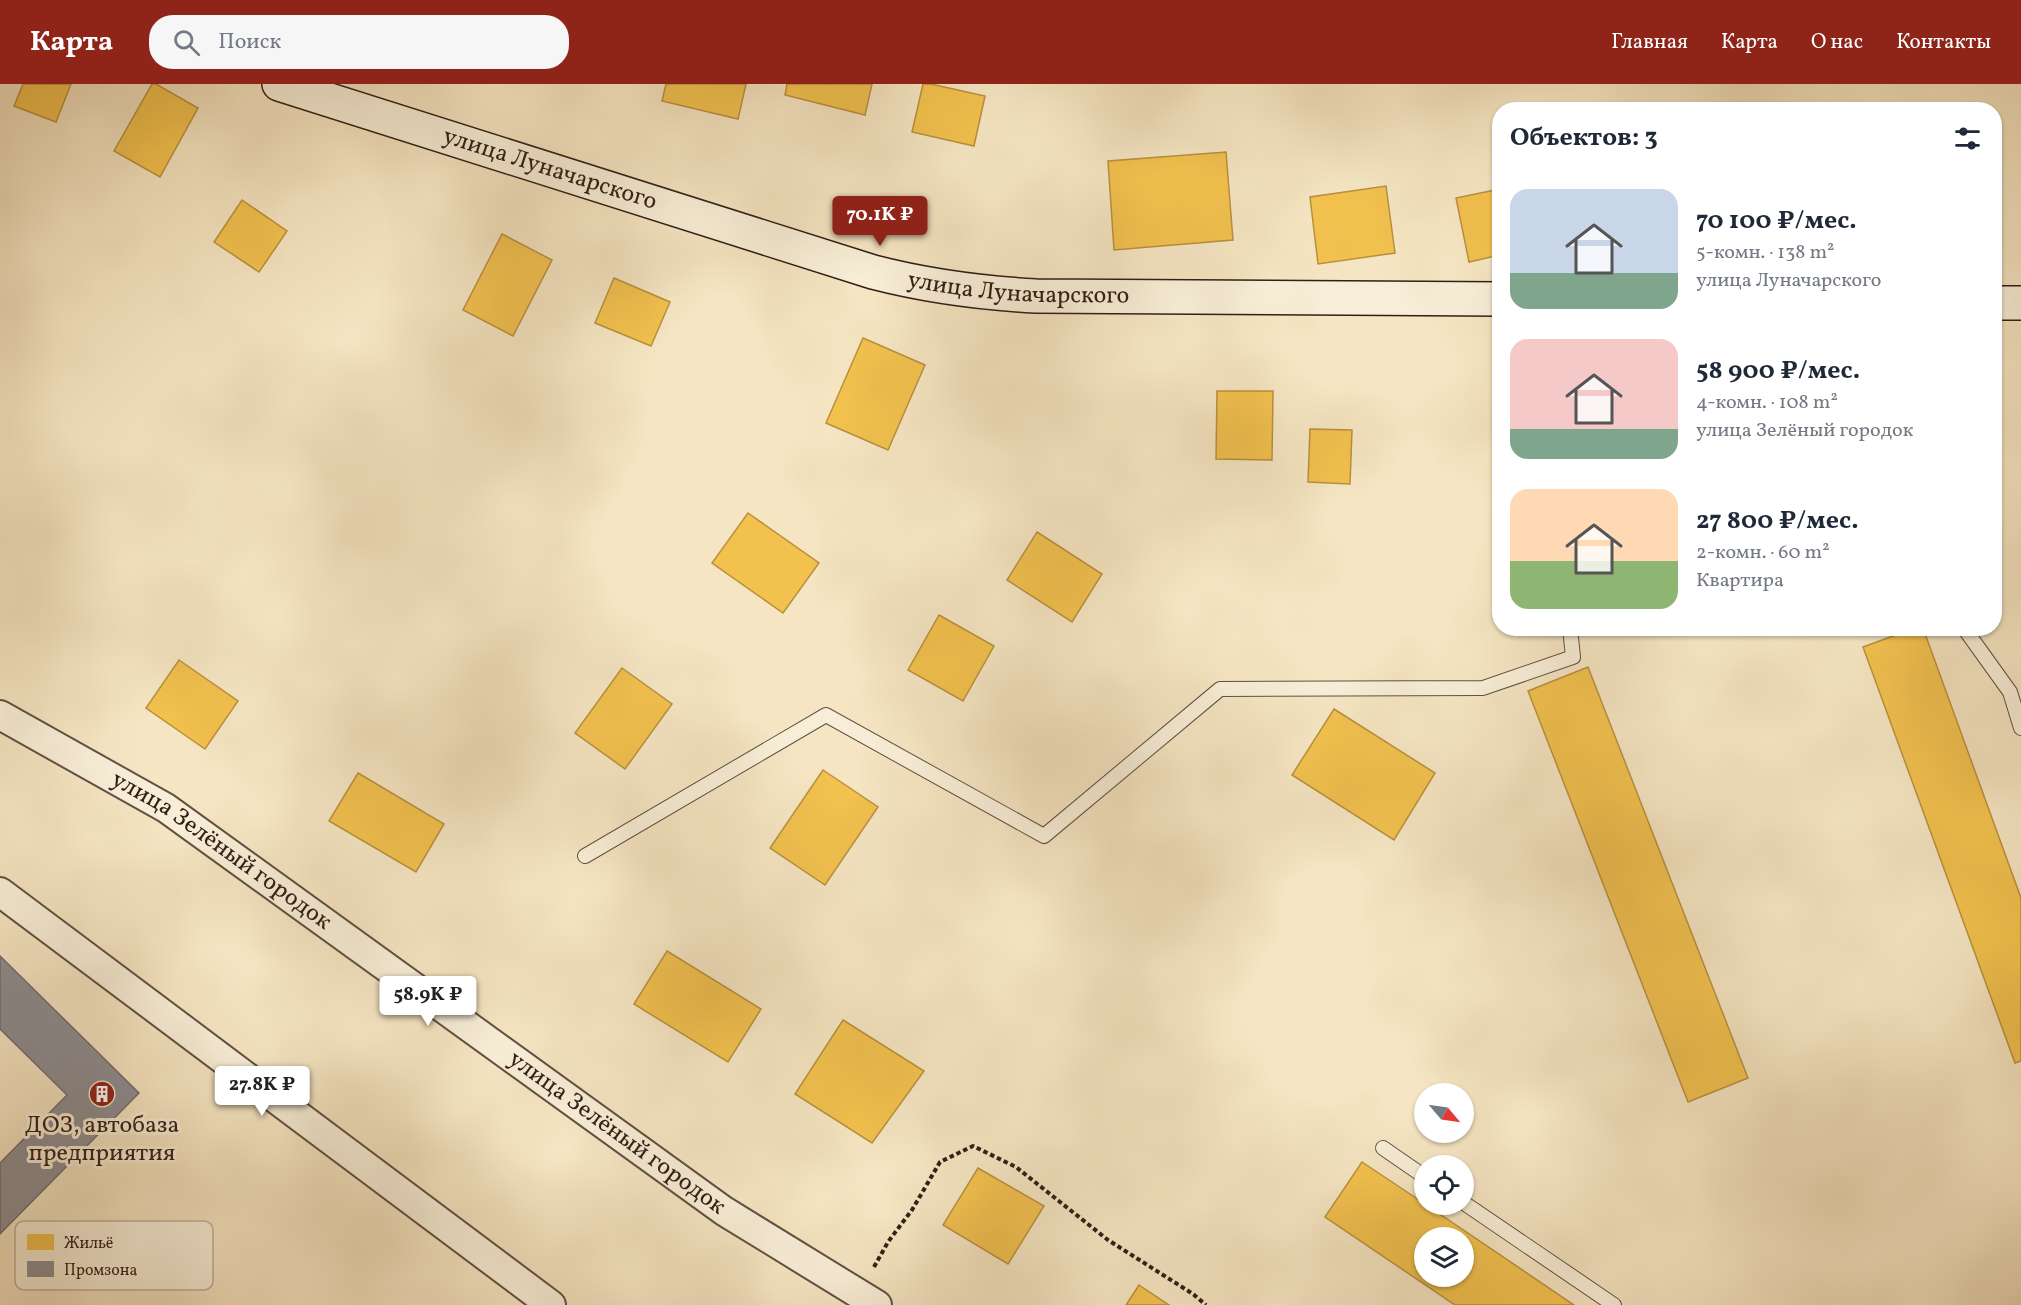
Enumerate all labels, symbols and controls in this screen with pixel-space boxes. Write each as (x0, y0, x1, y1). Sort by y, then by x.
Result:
search box (149, 15, 569, 69)
text: Карта (30, 23, 113, 62)
icon: search (170, 26, 203, 59)
text: Поиск (218, 27, 281, 58)
text: Главная (1611, 28, 1688, 57)
text: Карта (1721, 28, 1778, 57)
text: О нас (1811, 28, 1863, 57)
text: Контакты (1896, 28, 1991, 57)
street label: улица Луначарского (438, 120, 661, 219)
text: Объектов: 3 (1510, 120, 1658, 156)
icon: filters (1951, 122, 1984, 155)
pin: 70.1K ₽ (825, 196, 935, 247)
text: 70.1K ₽ (846, 201, 914, 229)
text: 70 100 ₽/мес. (1696, 203, 1857, 239)
icon: home (1558, 213, 1630, 285)
text: 5-комн. · 138 m² (1696, 239, 1835, 267)
street label: улица Луначарского (904, 263, 1129, 314)
text: улица Луначарского (1696, 267, 1881, 295)
text: 58 900 ₽/мес. (1696, 353, 1860, 389)
icon: home (1558, 363, 1630, 435)
text: 4-комн. · 108 m² (1696, 389, 1838, 417)
text: улица Зелёный городок (1696, 417, 1913, 445)
text: 27 800 ₽/мес. (1696, 503, 1859, 539)
icon: home (1558, 513, 1630, 585)
text: 2-комн. · 60 m² (1696, 539, 1830, 567)
text: Квартира (1696, 567, 1784, 595)
street label: улица Зелёный городок (105, 763, 338, 939)
pin: 58.9K ₽ (373, 976, 483, 1027)
text: 58.9K ₽ (393, 981, 463, 1009)
street label: улица Зелёный городок (501, 1043, 732, 1224)
pin: 27.8K ₽ (207, 1066, 317, 1117)
text: 27.8K ₽ (229, 1071, 295, 1099)
building icon: ДОЗ, автобаза предприятия (87, 1079, 117, 1109)
north arrow (1414, 1083, 1474, 1143)
map controls (1414, 1083, 1474, 1287)
place label: ДОЗ, автобаза предприятия (25, 1109, 179, 1171)
button: locate (1414, 1155, 1474, 1215)
legend (15, 1221, 213, 1290)
button: layers (1414, 1227, 1474, 1287)
text: Жильё (64, 1233, 113, 1255)
text: Промзона (64, 1260, 137, 1282)

